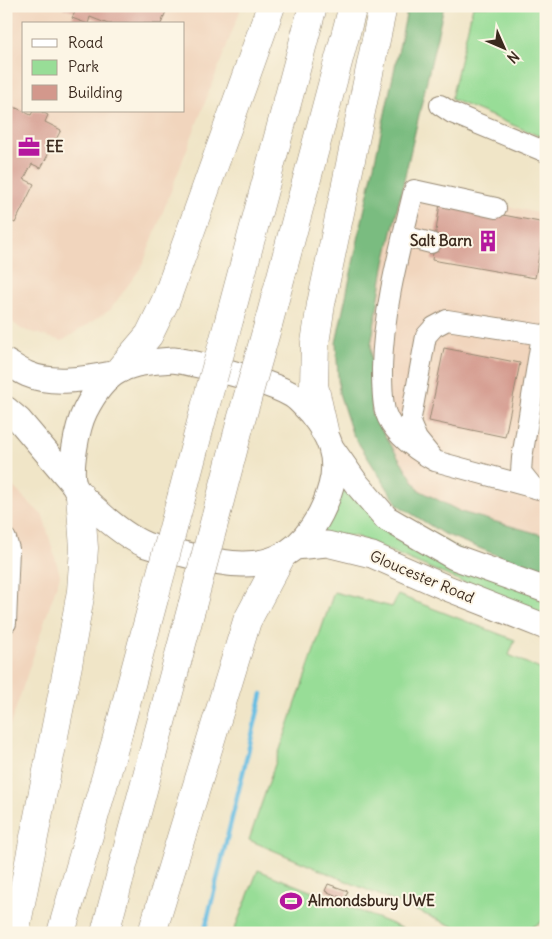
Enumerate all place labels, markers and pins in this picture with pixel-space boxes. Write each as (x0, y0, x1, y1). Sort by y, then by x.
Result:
office icon: EE (16, 134, 42, 160)
place label: EE (46, 137, 64, 156)
building icon: Salt Barn (475, 228, 501, 254)
place label: Salt Barn (410, 231, 472, 250)
sports icon: Almondsbury UWE (278, 888, 304, 914)
place label: Almondsbury UWE (308, 891, 435, 911)

